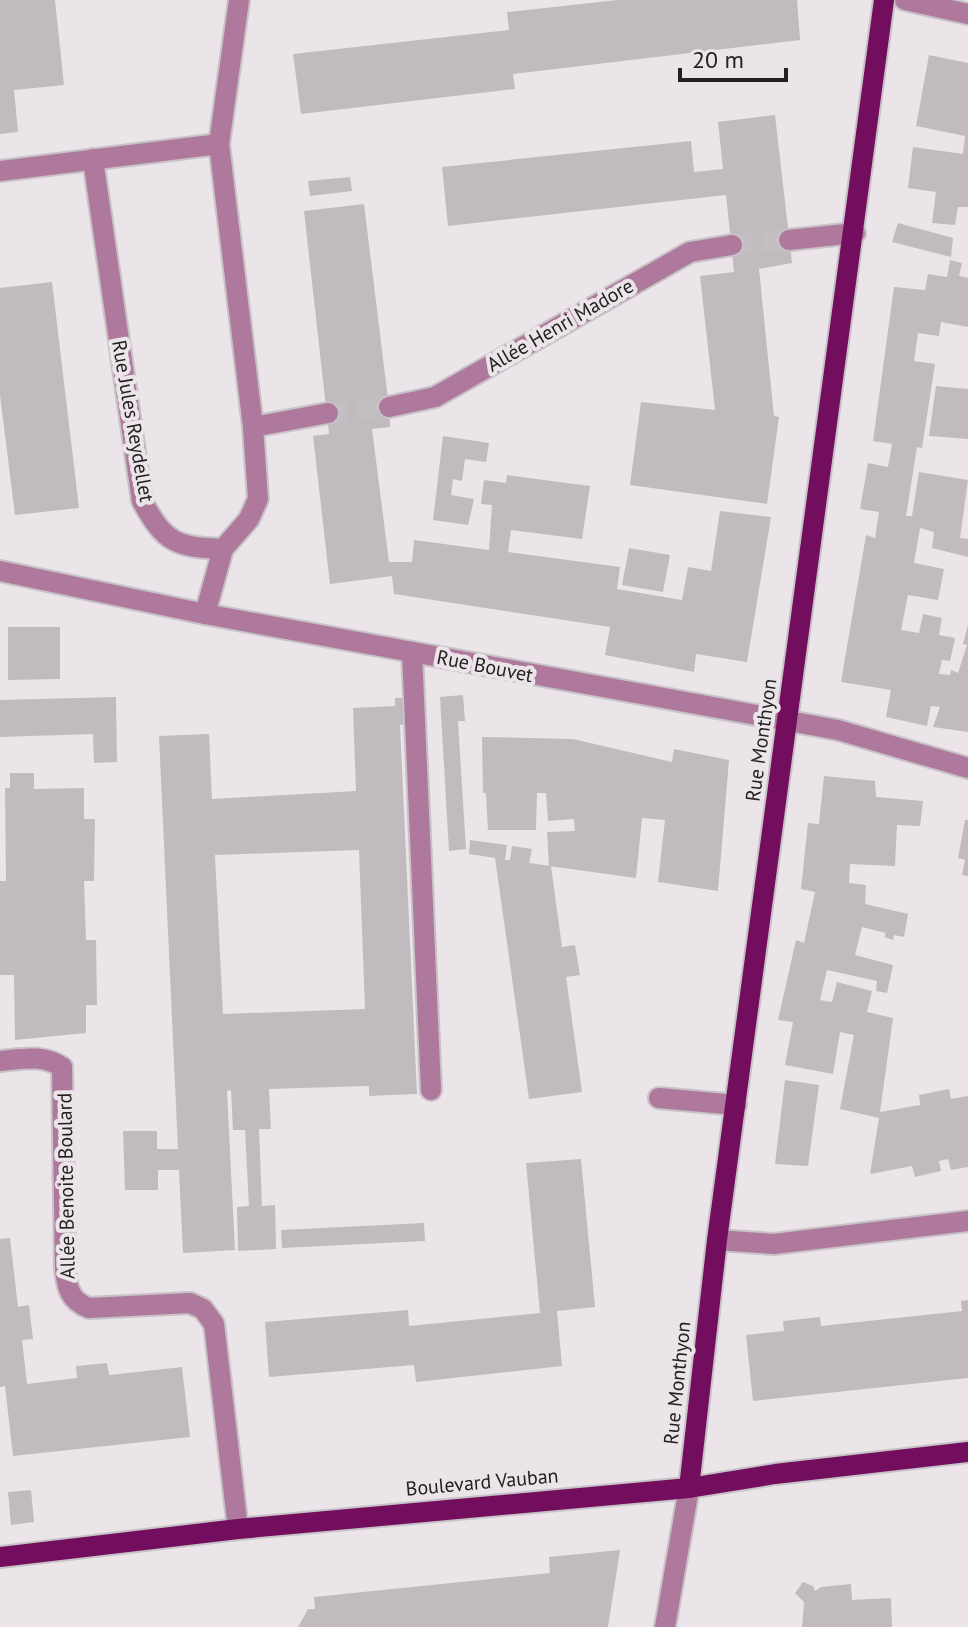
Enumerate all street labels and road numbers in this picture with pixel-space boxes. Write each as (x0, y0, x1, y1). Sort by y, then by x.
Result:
street label: Allée Henri Madore (482, 272, 638, 378)
street label: Rue Jules Reydellet (106, 338, 160, 504)
street label: Rue Bouvet (435, 644, 536, 688)
street label: Rue Monthyon (740, 677, 782, 803)
street label: Allée Benoite Boulard (51, 1093, 81, 1279)
street label: Rue Monthyon (658, 1320, 696, 1446)
street label: Boulevard Vauban (404, 1462, 560, 1502)

